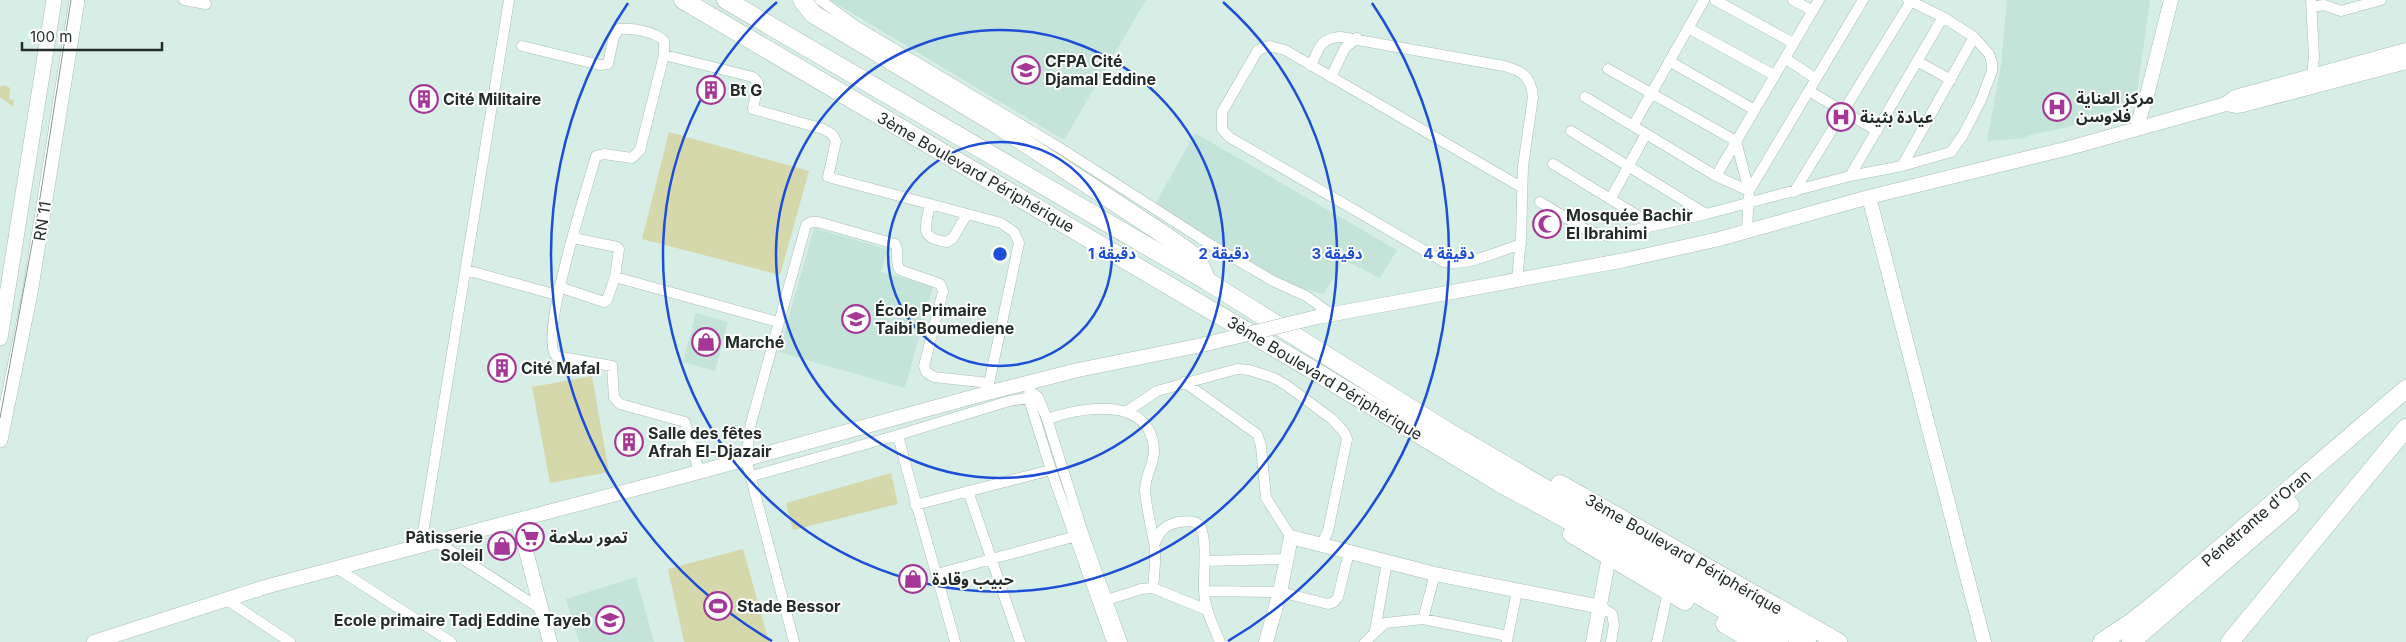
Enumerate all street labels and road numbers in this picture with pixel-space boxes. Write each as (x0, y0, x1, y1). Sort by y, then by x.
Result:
street label: 3ème Boulevard Périphérique (874, 107, 1078, 237)
street label: RN 11 (29, 200, 55, 242)
street label: 3ème Boulevard Périphérique (1224, 312, 1426, 444)
street label: Pénétrante d'Oran (2197, 465, 2315, 571)
street label: 3ème Boulevard Périphérique (1582, 489, 1786, 619)

